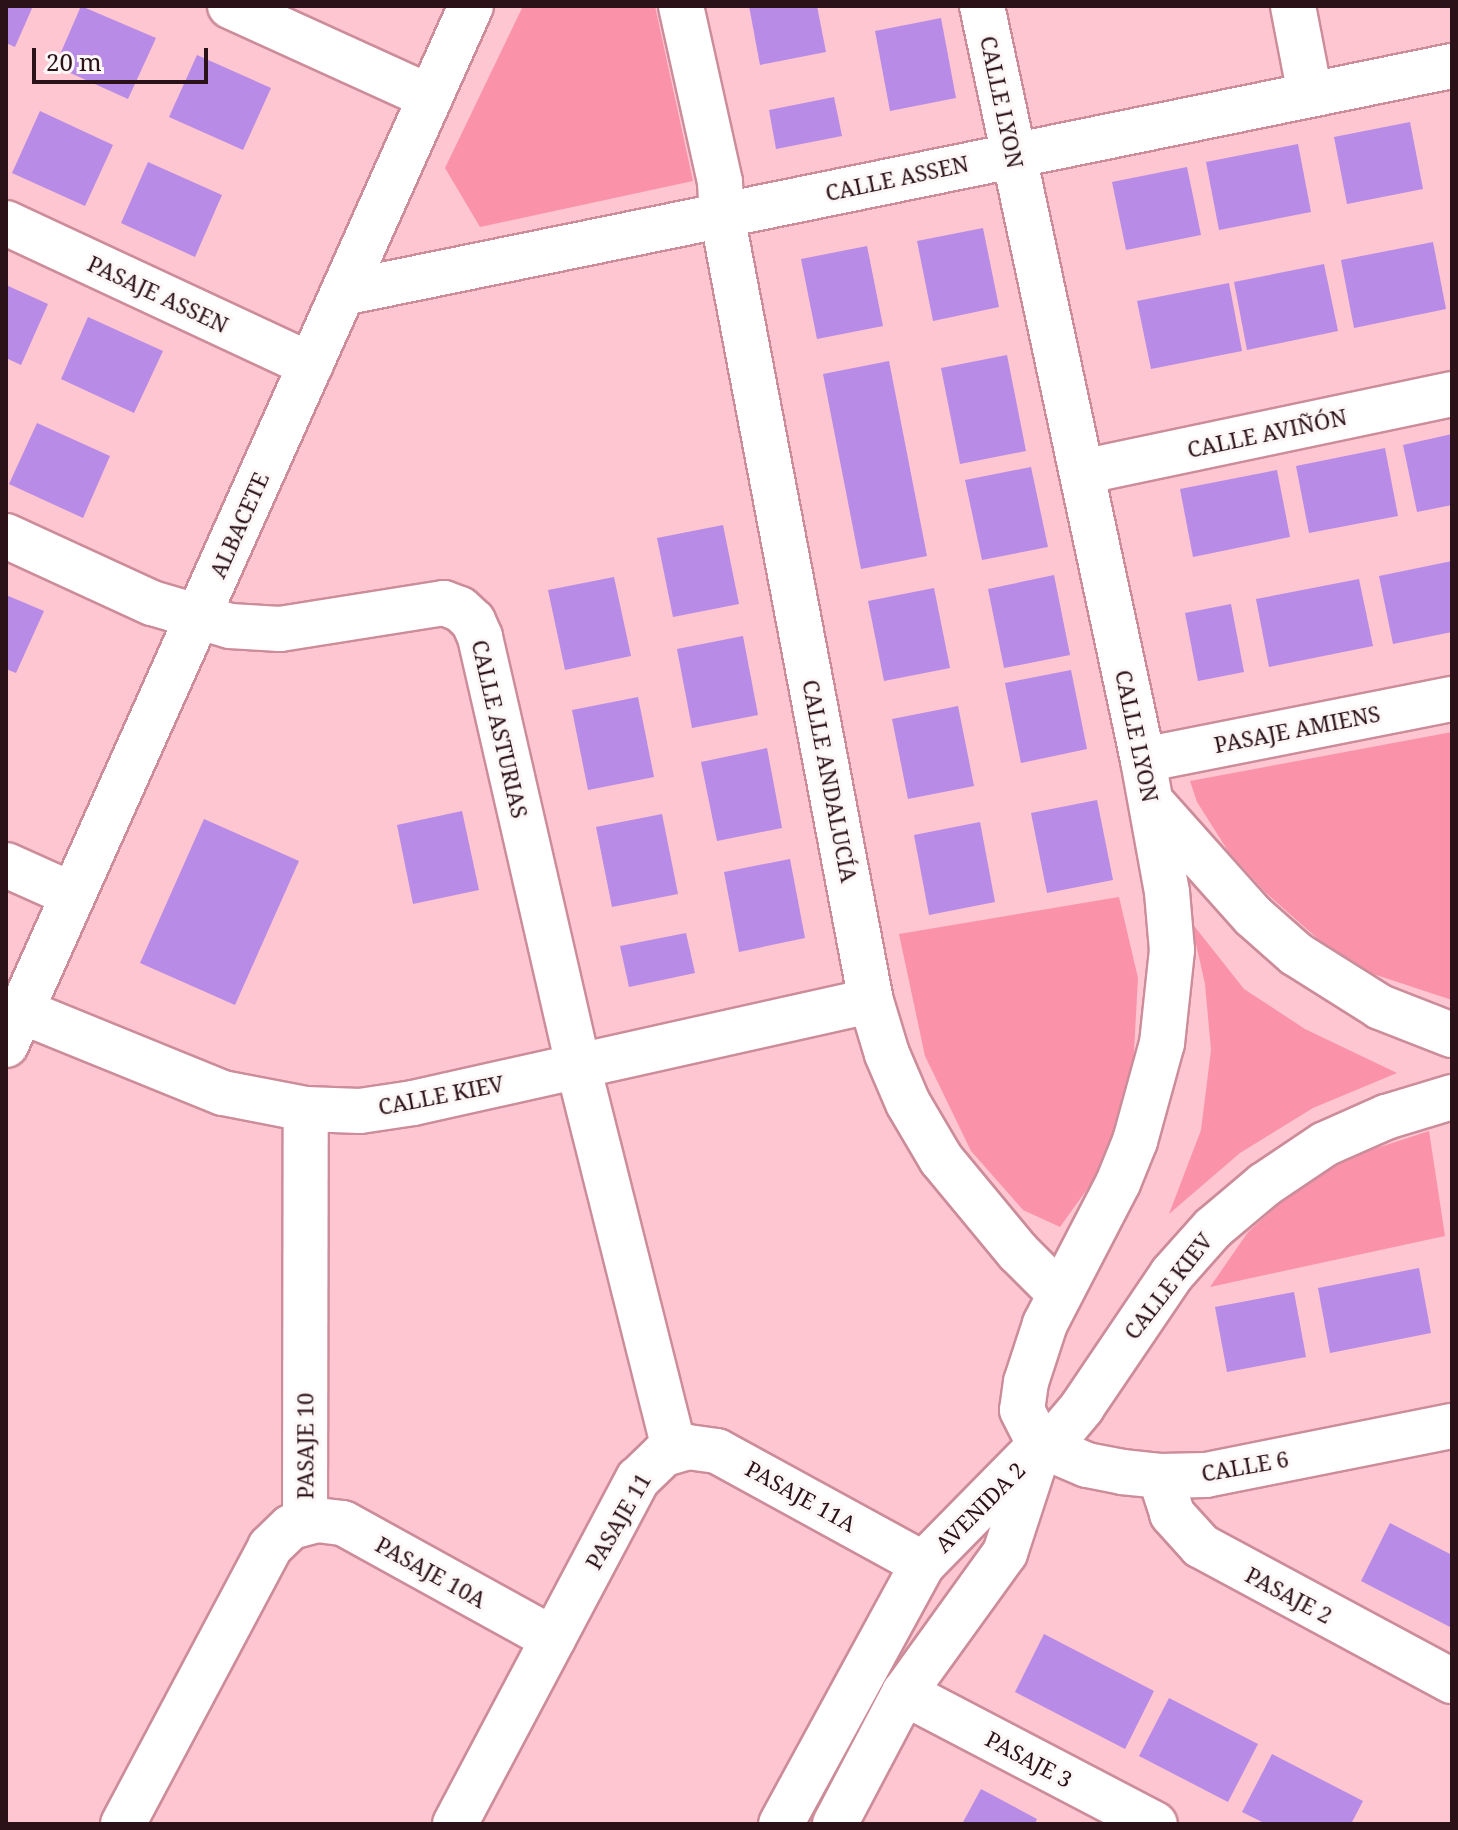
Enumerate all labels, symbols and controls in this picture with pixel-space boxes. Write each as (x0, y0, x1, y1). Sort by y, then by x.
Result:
scale bar (36, 32, 212, 82)
street label: CALLE LYON (975, 34, 1029, 170)
text: 20 m (46, 45, 102, 78)
street label: CALLE ASSEN (823, 150, 971, 206)
street label: PASAJE ASSEN (84, 250, 232, 338)
street label: CALLE AVIÑÓN (1185, 403, 1349, 463)
street label: ALBACETE (204, 468, 274, 582)
street label: CALLE ASTURIAS (467, 637, 533, 821)
street label: CALLE LYON (1110, 668, 1164, 804)
street label: CALLE ANDALUCÍA (797, 677, 863, 885)
street label: PASAJE AMIENS (1212, 700, 1382, 758)
street label: CALLE KIEV (376, 1070, 506, 1120)
street label: CALLE KIEV (1118, 1228, 1218, 1344)
street label: PASAJE 10 (292, 1393, 318, 1499)
street label: CALLE 6 (1199, 1445, 1291, 1487)
street label: PASAJE 11A (741, 1455, 861, 1537)
street label: AVENIDA 2 (930, 1457, 1030, 1557)
street label: PASAJE 11 (580, 1468, 656, 1574)
street label: PASAJE 10A (371, 1531, 491, 1613)
street label: PASAJE 2 (1241, 1561, 1337, 1629)
street label: PASAJE 3 (981, 1725, 1077, 1793)

